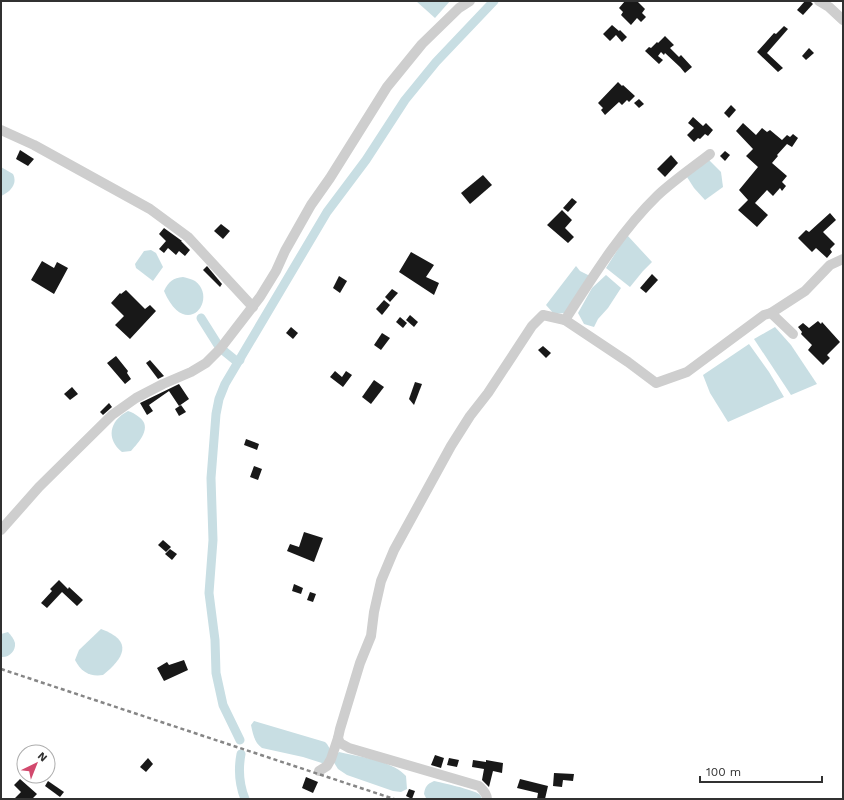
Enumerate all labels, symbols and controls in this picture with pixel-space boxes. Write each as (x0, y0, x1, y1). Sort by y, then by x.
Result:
north arrow (16, 744, 56, 784)
text: N (35, 750, 50, 765)
scale bar (700, 758, 822, 784)
text: 100 m (706, 765, 741, 779)

